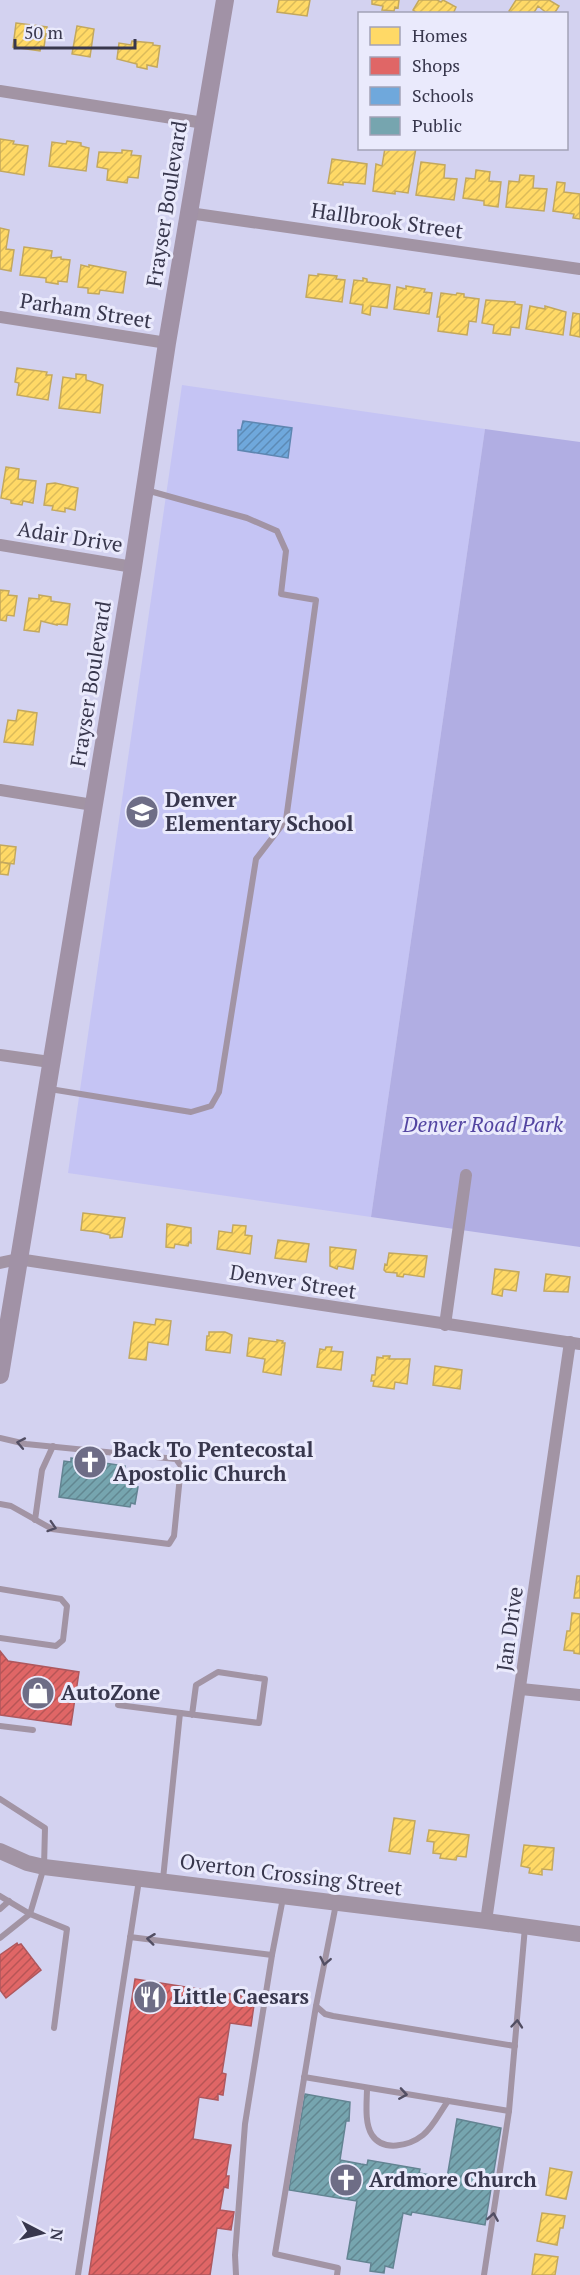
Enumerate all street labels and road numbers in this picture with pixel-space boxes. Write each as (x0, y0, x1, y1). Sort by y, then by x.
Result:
street label: Frayser Boulevard (139, 119, 193, 289)
street label: Hallbrook Street (309, 195, 465, 245)
street label: Parham Street (18, 286, 154, 334)
street label: Adair Drive (16, 514, 125, 558)
street label: Frayser Boulevard (63, 599, 117, 769)
street label: Denver Street (228, 1257, 359, 1305)
street label: Jan Drive (489, 1585, 529, 1673)
street label: Overton Crossing Street (178, 1846, 404, 1902)

